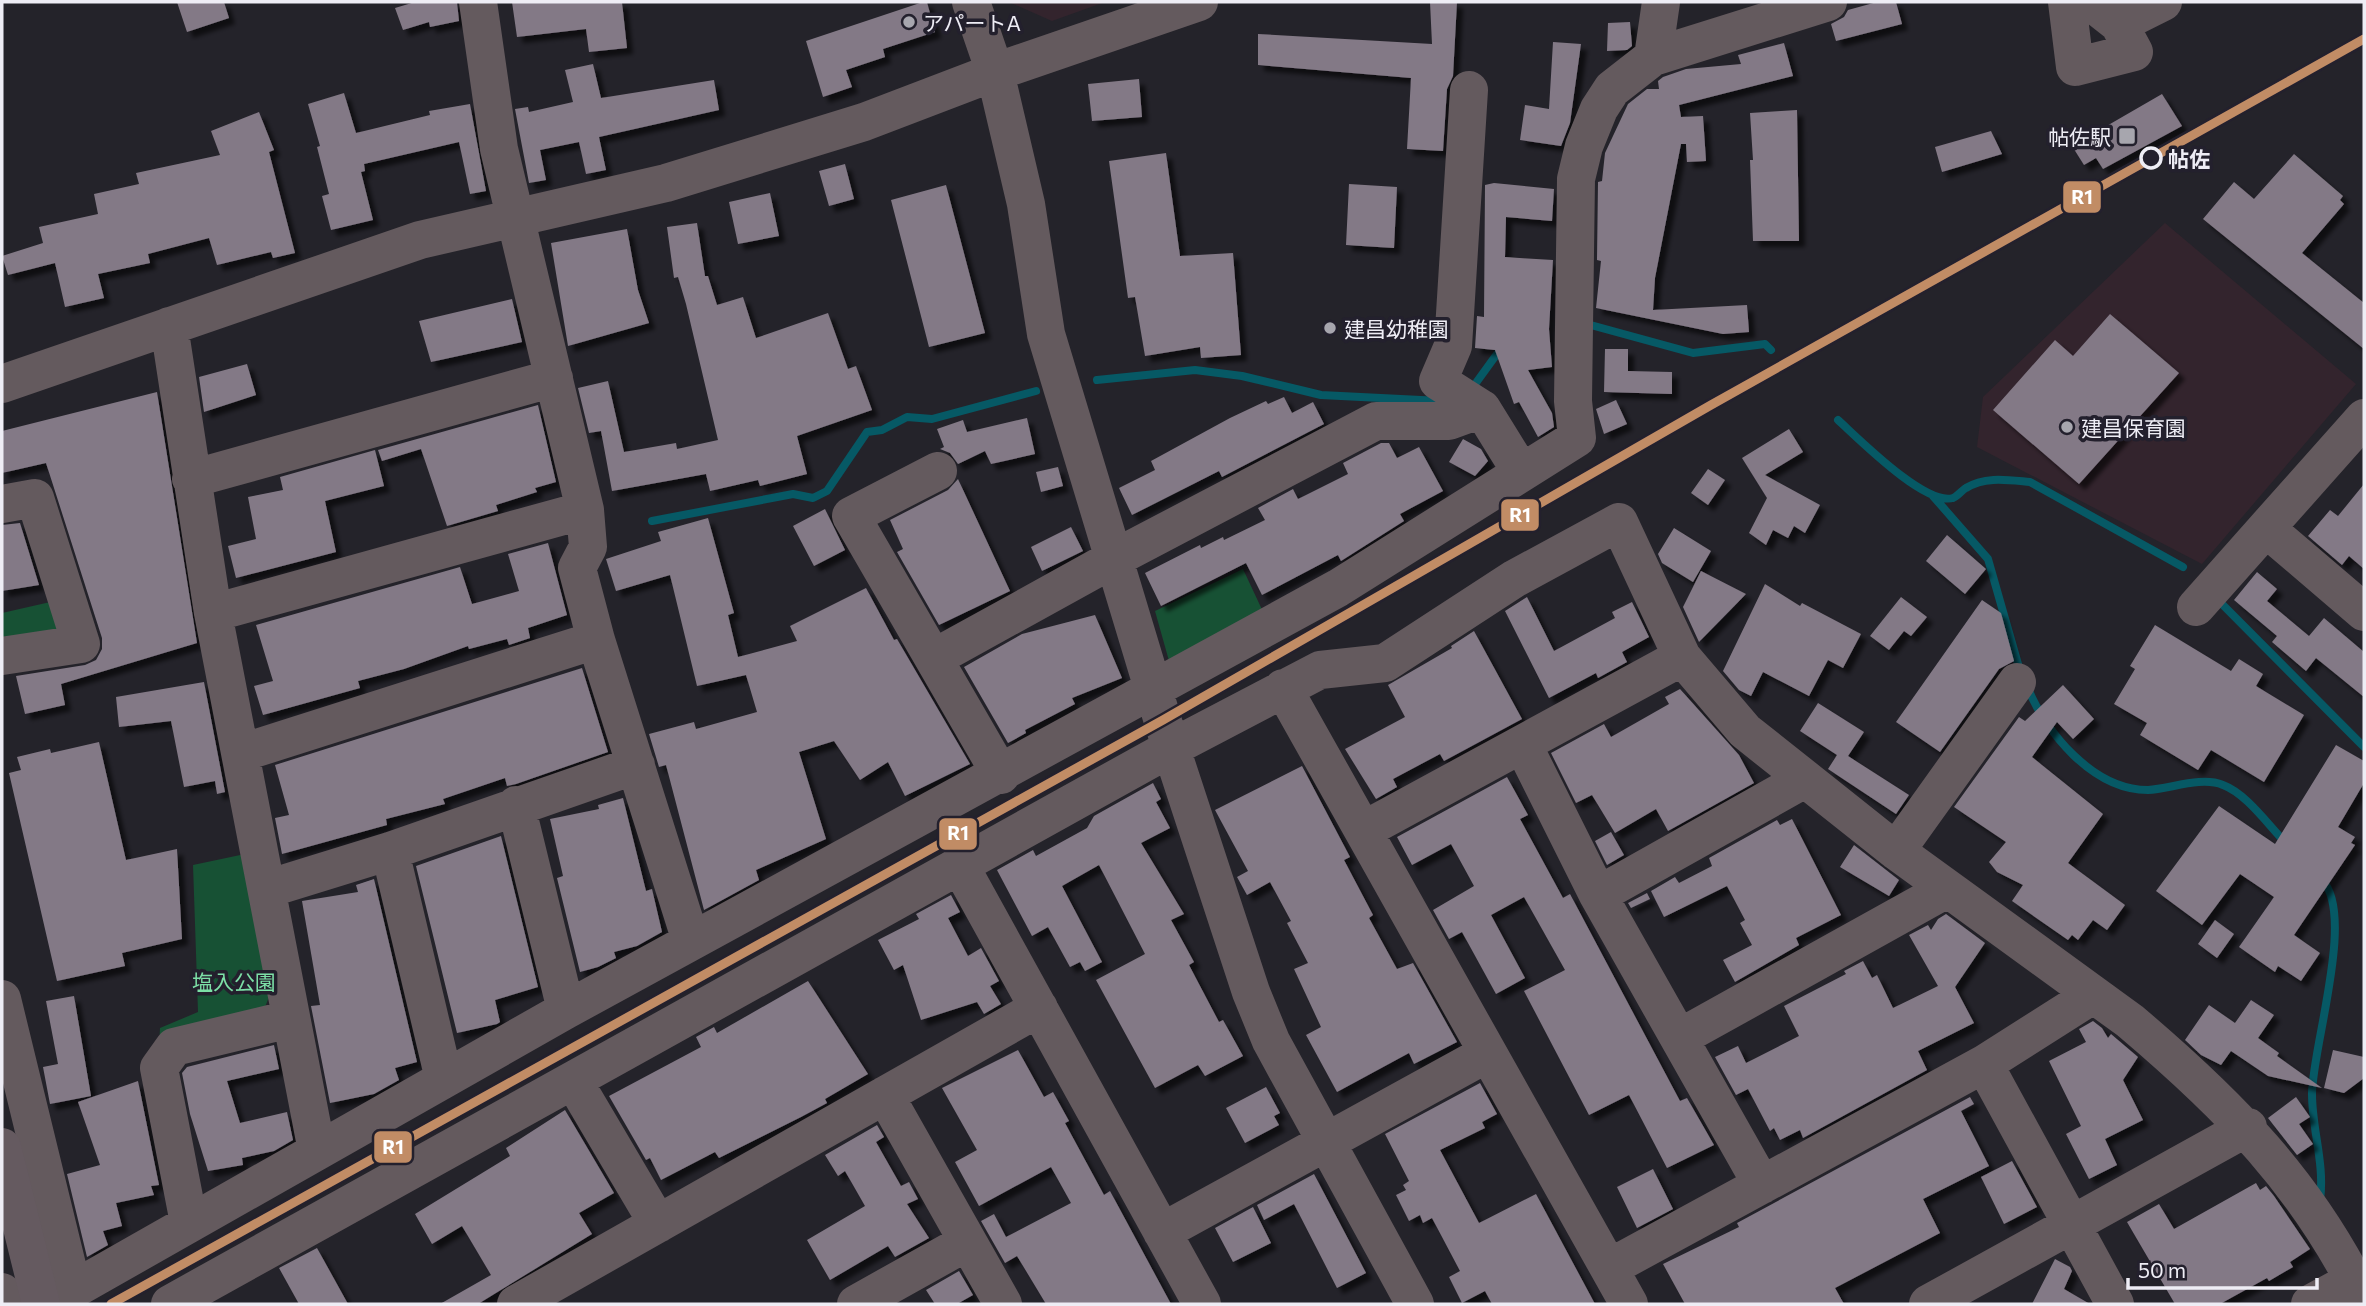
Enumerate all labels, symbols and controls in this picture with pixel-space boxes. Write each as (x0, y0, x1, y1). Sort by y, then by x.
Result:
place label: アパートA (923, 10, 1021, 35)
marker: アパートA (901, 14, 917, 30)
place label: 帖佐駅 (2048, 124, 2111, 149)
marker: 帖佐駅 (2117, 126, 2137, 146)
place label: 帖佐 (2168, 146, 2210, 171)
marker: 帖佐 (2140, 147, 2162, 169)
line badge: R1 (2062, 180, 2102, 214)
text: R1 (2071, 185, 2093, 208)
place label: 建昌幼稚園 (1344, 316, 1449, 341)
marker: 建昌幼稚園 (1322, 320, 1338, 336)
place label: 建昌保育園 (2081, 415, 2186, 440)
marker: 建昌保育園 (2059, 419, 2075, 435)
line badge: R1 (1500, 498, 1540, 532)
text: R1 (1509, 503, 1531, 526)
line badge: R1 (938, 817, 978, 851)
text: R1 (947, 821, 969, 844)
park label: 塩入公園 (192, 969, 276, 994)
line badge: R1 (373, 1130, 413, 1164)
text: R1 (382, 1135, 404, 1158)
scale bar (2128, 1246, 2317, 1290)
text: 50 m (2138, 1257, 2186, 1282)

